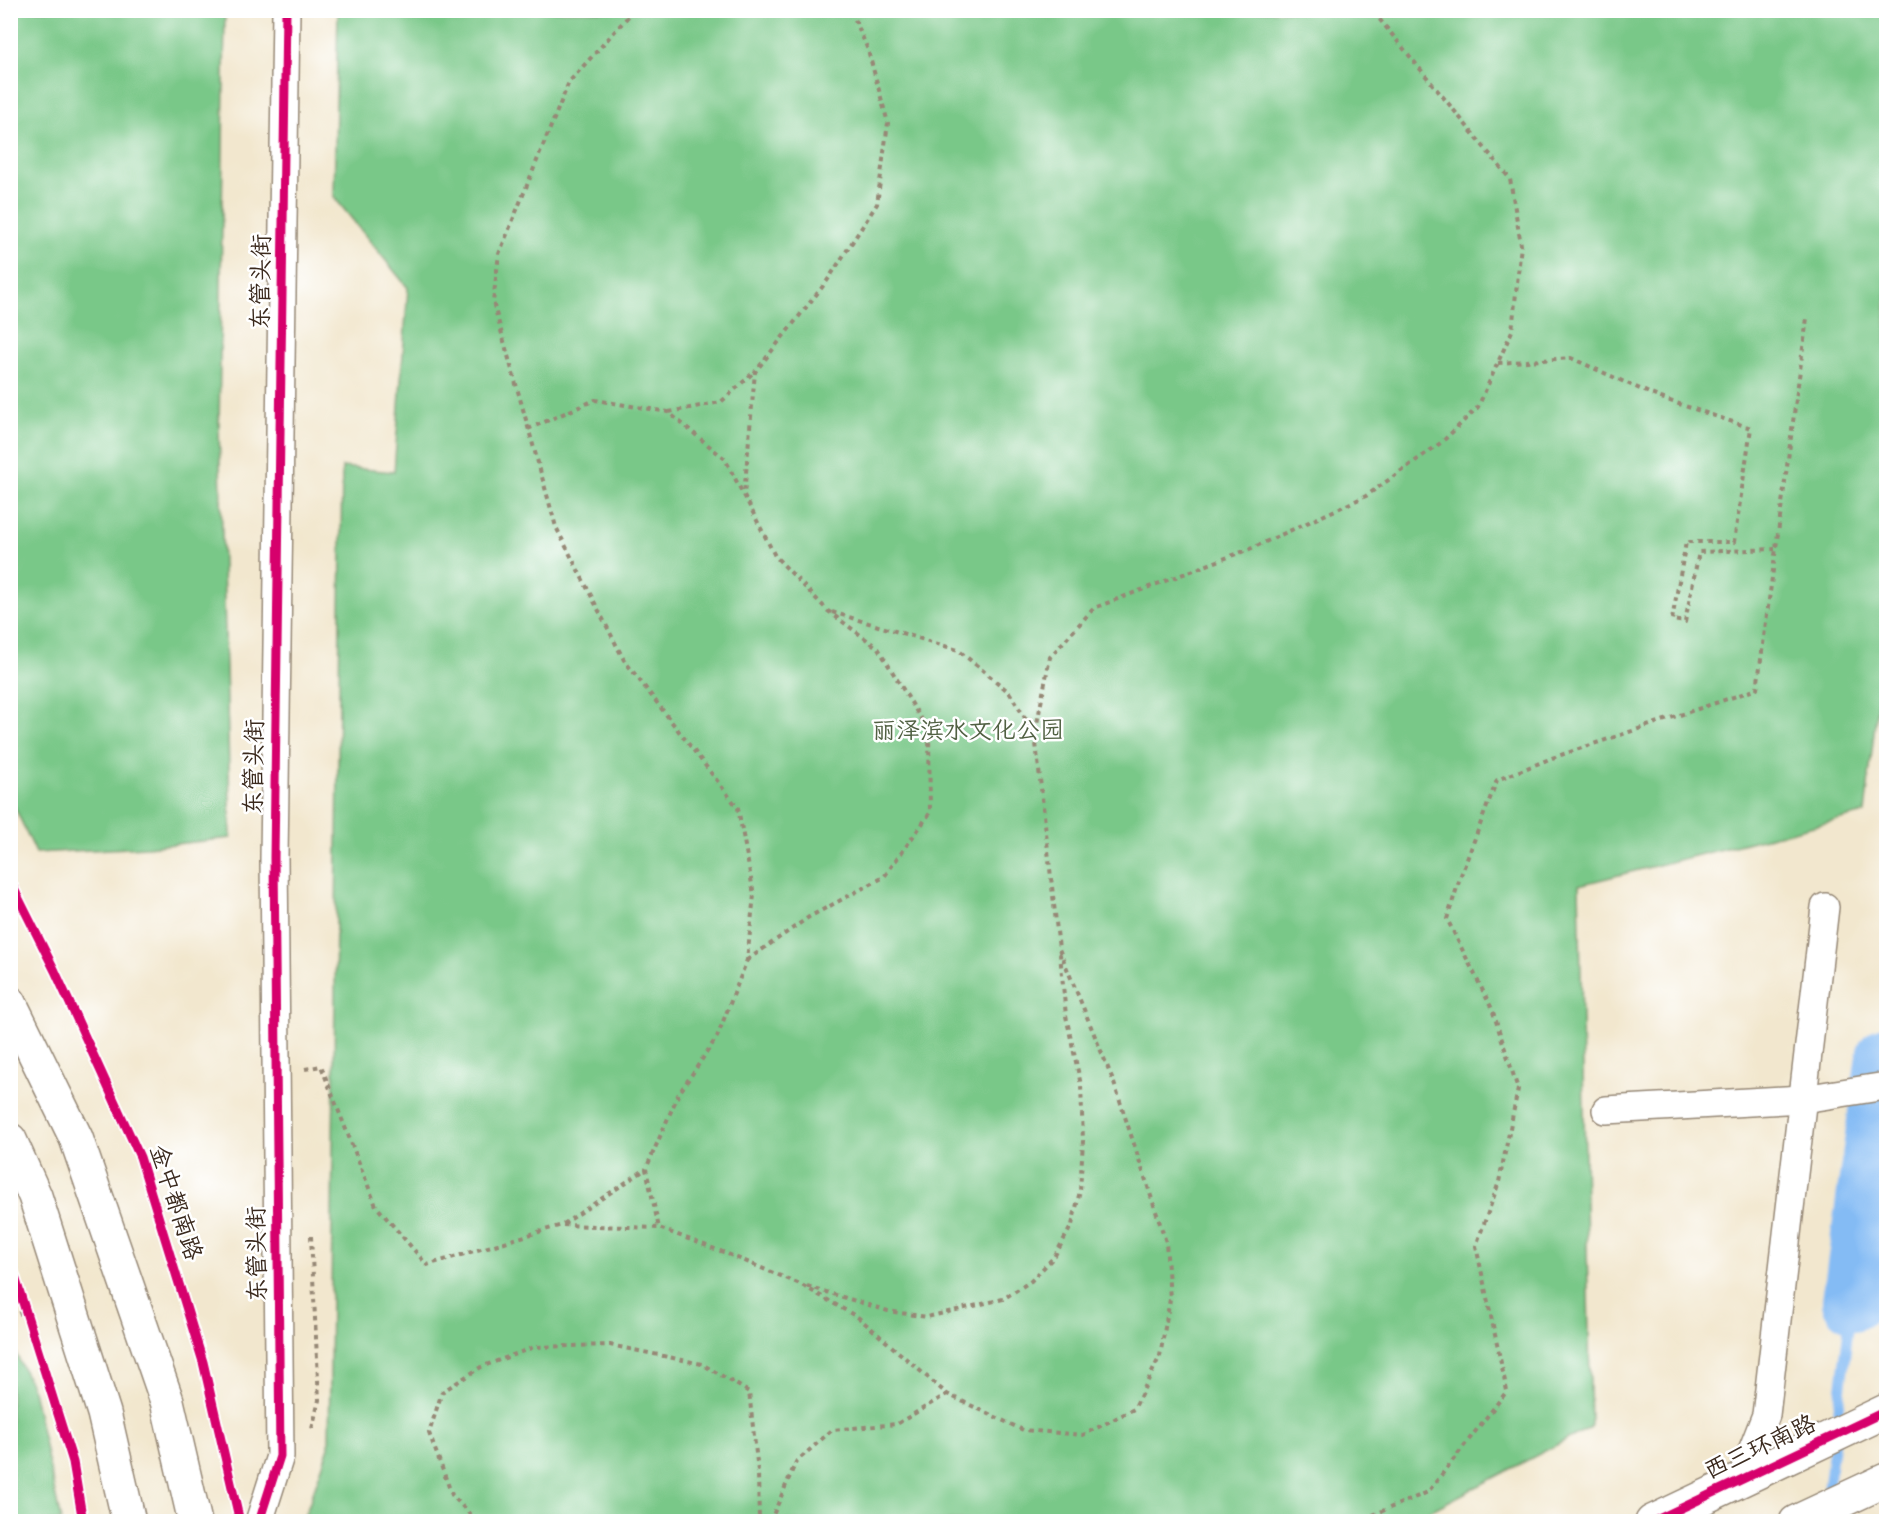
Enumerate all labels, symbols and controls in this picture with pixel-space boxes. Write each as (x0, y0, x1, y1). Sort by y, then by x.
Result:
street label: 东管头街 (245, 234, 281, 330)
park label: 丽泽滨水文化公园 (872, 715, 1064, 750)
street label: 东管头街 (238, 719, 274, 815)
street label: 金中都南路 (139, 1141, 209, 1265)
street label: 东管头街 (241, 1206, 277, 1302)
street label: 西三环南路 (1699, 1408, 1823, 1490)

